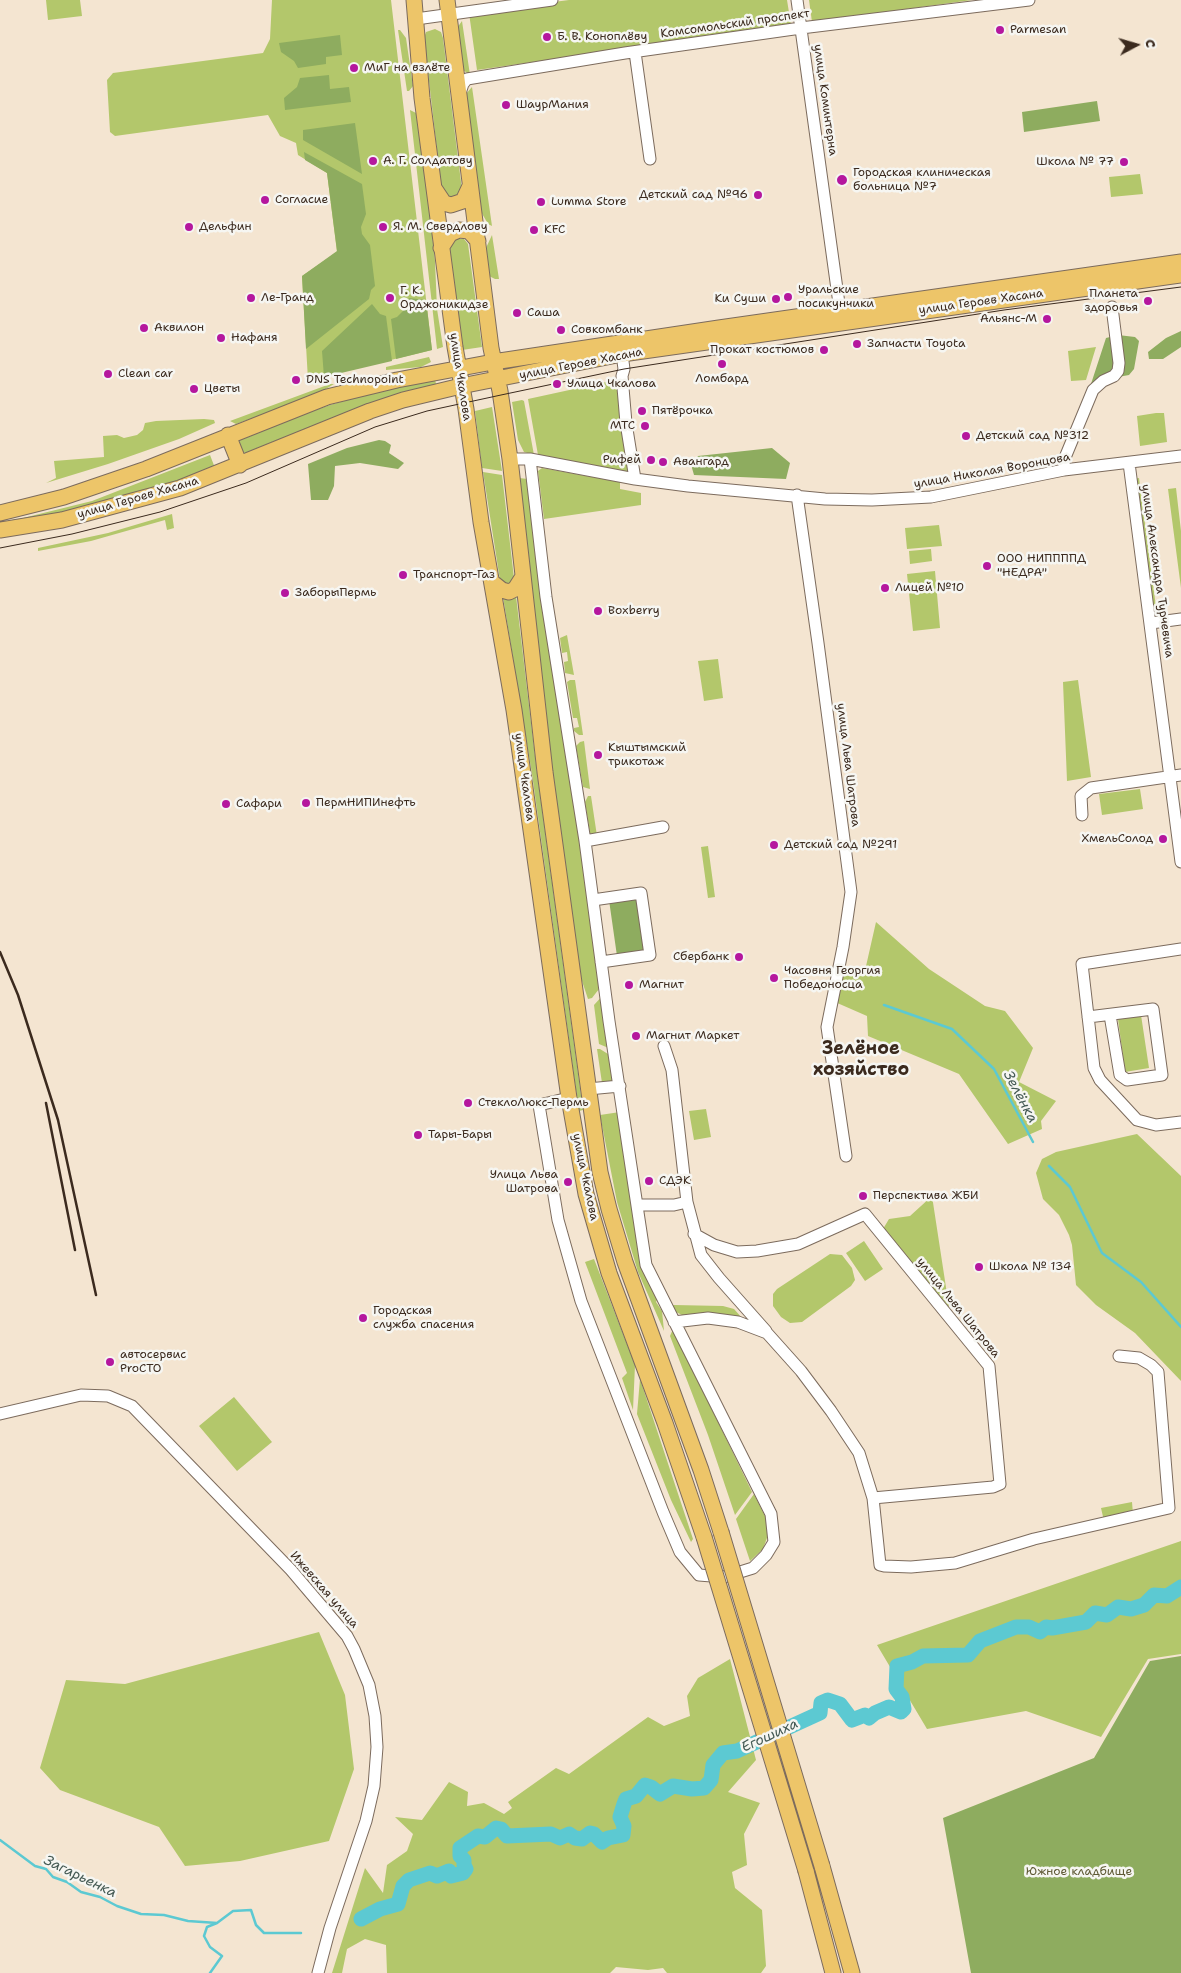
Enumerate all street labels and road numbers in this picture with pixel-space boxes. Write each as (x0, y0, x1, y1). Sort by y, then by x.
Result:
street label: Комсомольский проспект (659, 6, 811, 42)
street label: улица Коминтерна (810, 43, 840, 157)
street label: улица Героев Хасана (918, 286, 1044, 318)
street label: улица Чкалова (446, 332, 474, 422)
street label: улица Героев Хасана (518, 345, 644, 383)
street label: улица Николая Воронцова (913, 450, 1071, 492)
street label: улица Героев Хасана (76, 474, 200, 522)
street label: улица Александра Турчевича (1138, 483, 1176, 659)
street label: улица Льва Шатрова (833, 702, 863, 828)
street label: улица Чкалова (511, 732, 537, 822)
street label: улица Чкалова (569, 1132, 601, 1222)
street label: улица Льва Шатрова (913, 1255, 1003, 1361)
street label: Ижевская улица (287, 1549, 361, 1631)

